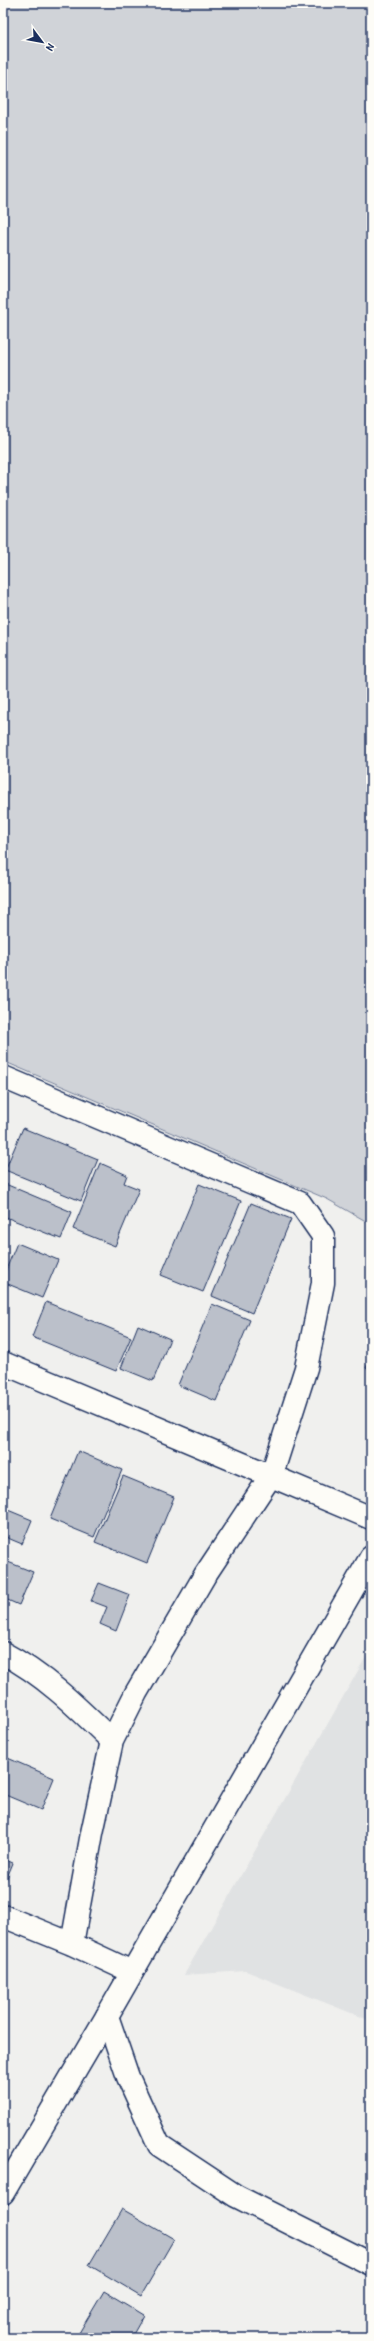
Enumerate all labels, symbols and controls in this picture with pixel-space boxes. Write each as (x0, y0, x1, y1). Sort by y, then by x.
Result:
north arrow (22, 22, 62, 62)
text: N (43, 41, 58, 54)

